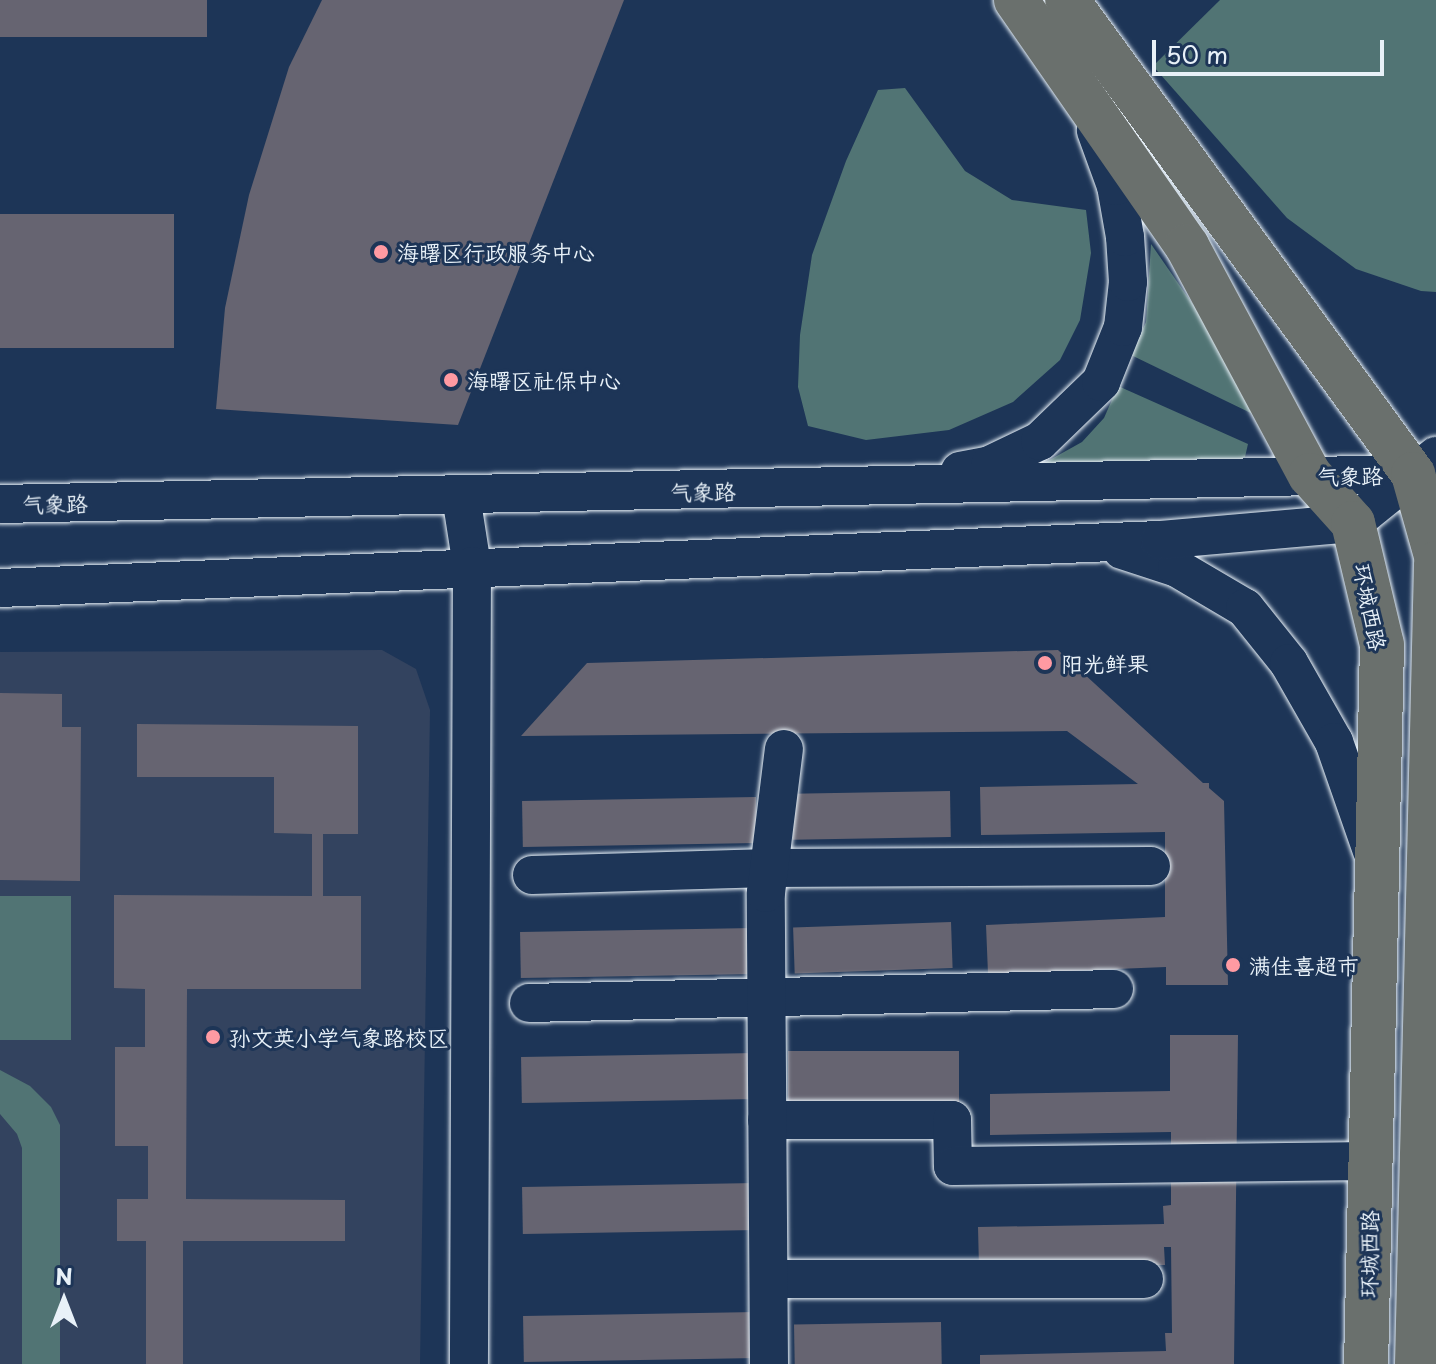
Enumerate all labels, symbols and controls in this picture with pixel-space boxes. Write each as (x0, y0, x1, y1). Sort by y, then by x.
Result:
scale bar (1156, 24, 1388, 74)
text: 50 m (1166, 36, 1228, 72)
place label: 海曙区行政服务中心 (397, 239, 595, 265)
marker: 海曙区行政服务中心 (372, 243, 390, 261)
place label: 海曙区社保中心 (467, 367, 621, 393)
marker: 海曙区社保中心 (442, 371, 460, 389)
street label: 气象路 (1317, 461, 1383, 489)
street label: 气象路 (670, 477, 736, 505)
street label: 气象路 (22, 489, 88, 517)
street label: 环城西路 (1350, 561, 1392, 653)
place label: 阳光鲜果 (1061, 650, 1149, 676)
marker: 阳光鲜果 (1036, 654, 1054, 672)
place label: 满佳喜超市 (1249, 952, 1359, 978)
marker: 满佳喜超市 (1224, 956, 1242, 974)
place label: 孙文英小学气象路校区 (229, 1024, 449, 1050)
marker: 孙文英小学气象路校区 (204, 1028, 222, 1046)
street label: 环城西路 (1354, 1210, 1382, 1298)
text: N (55, 1259, 73, 1292)
north arrow (24, 1260, 104, 1340)

